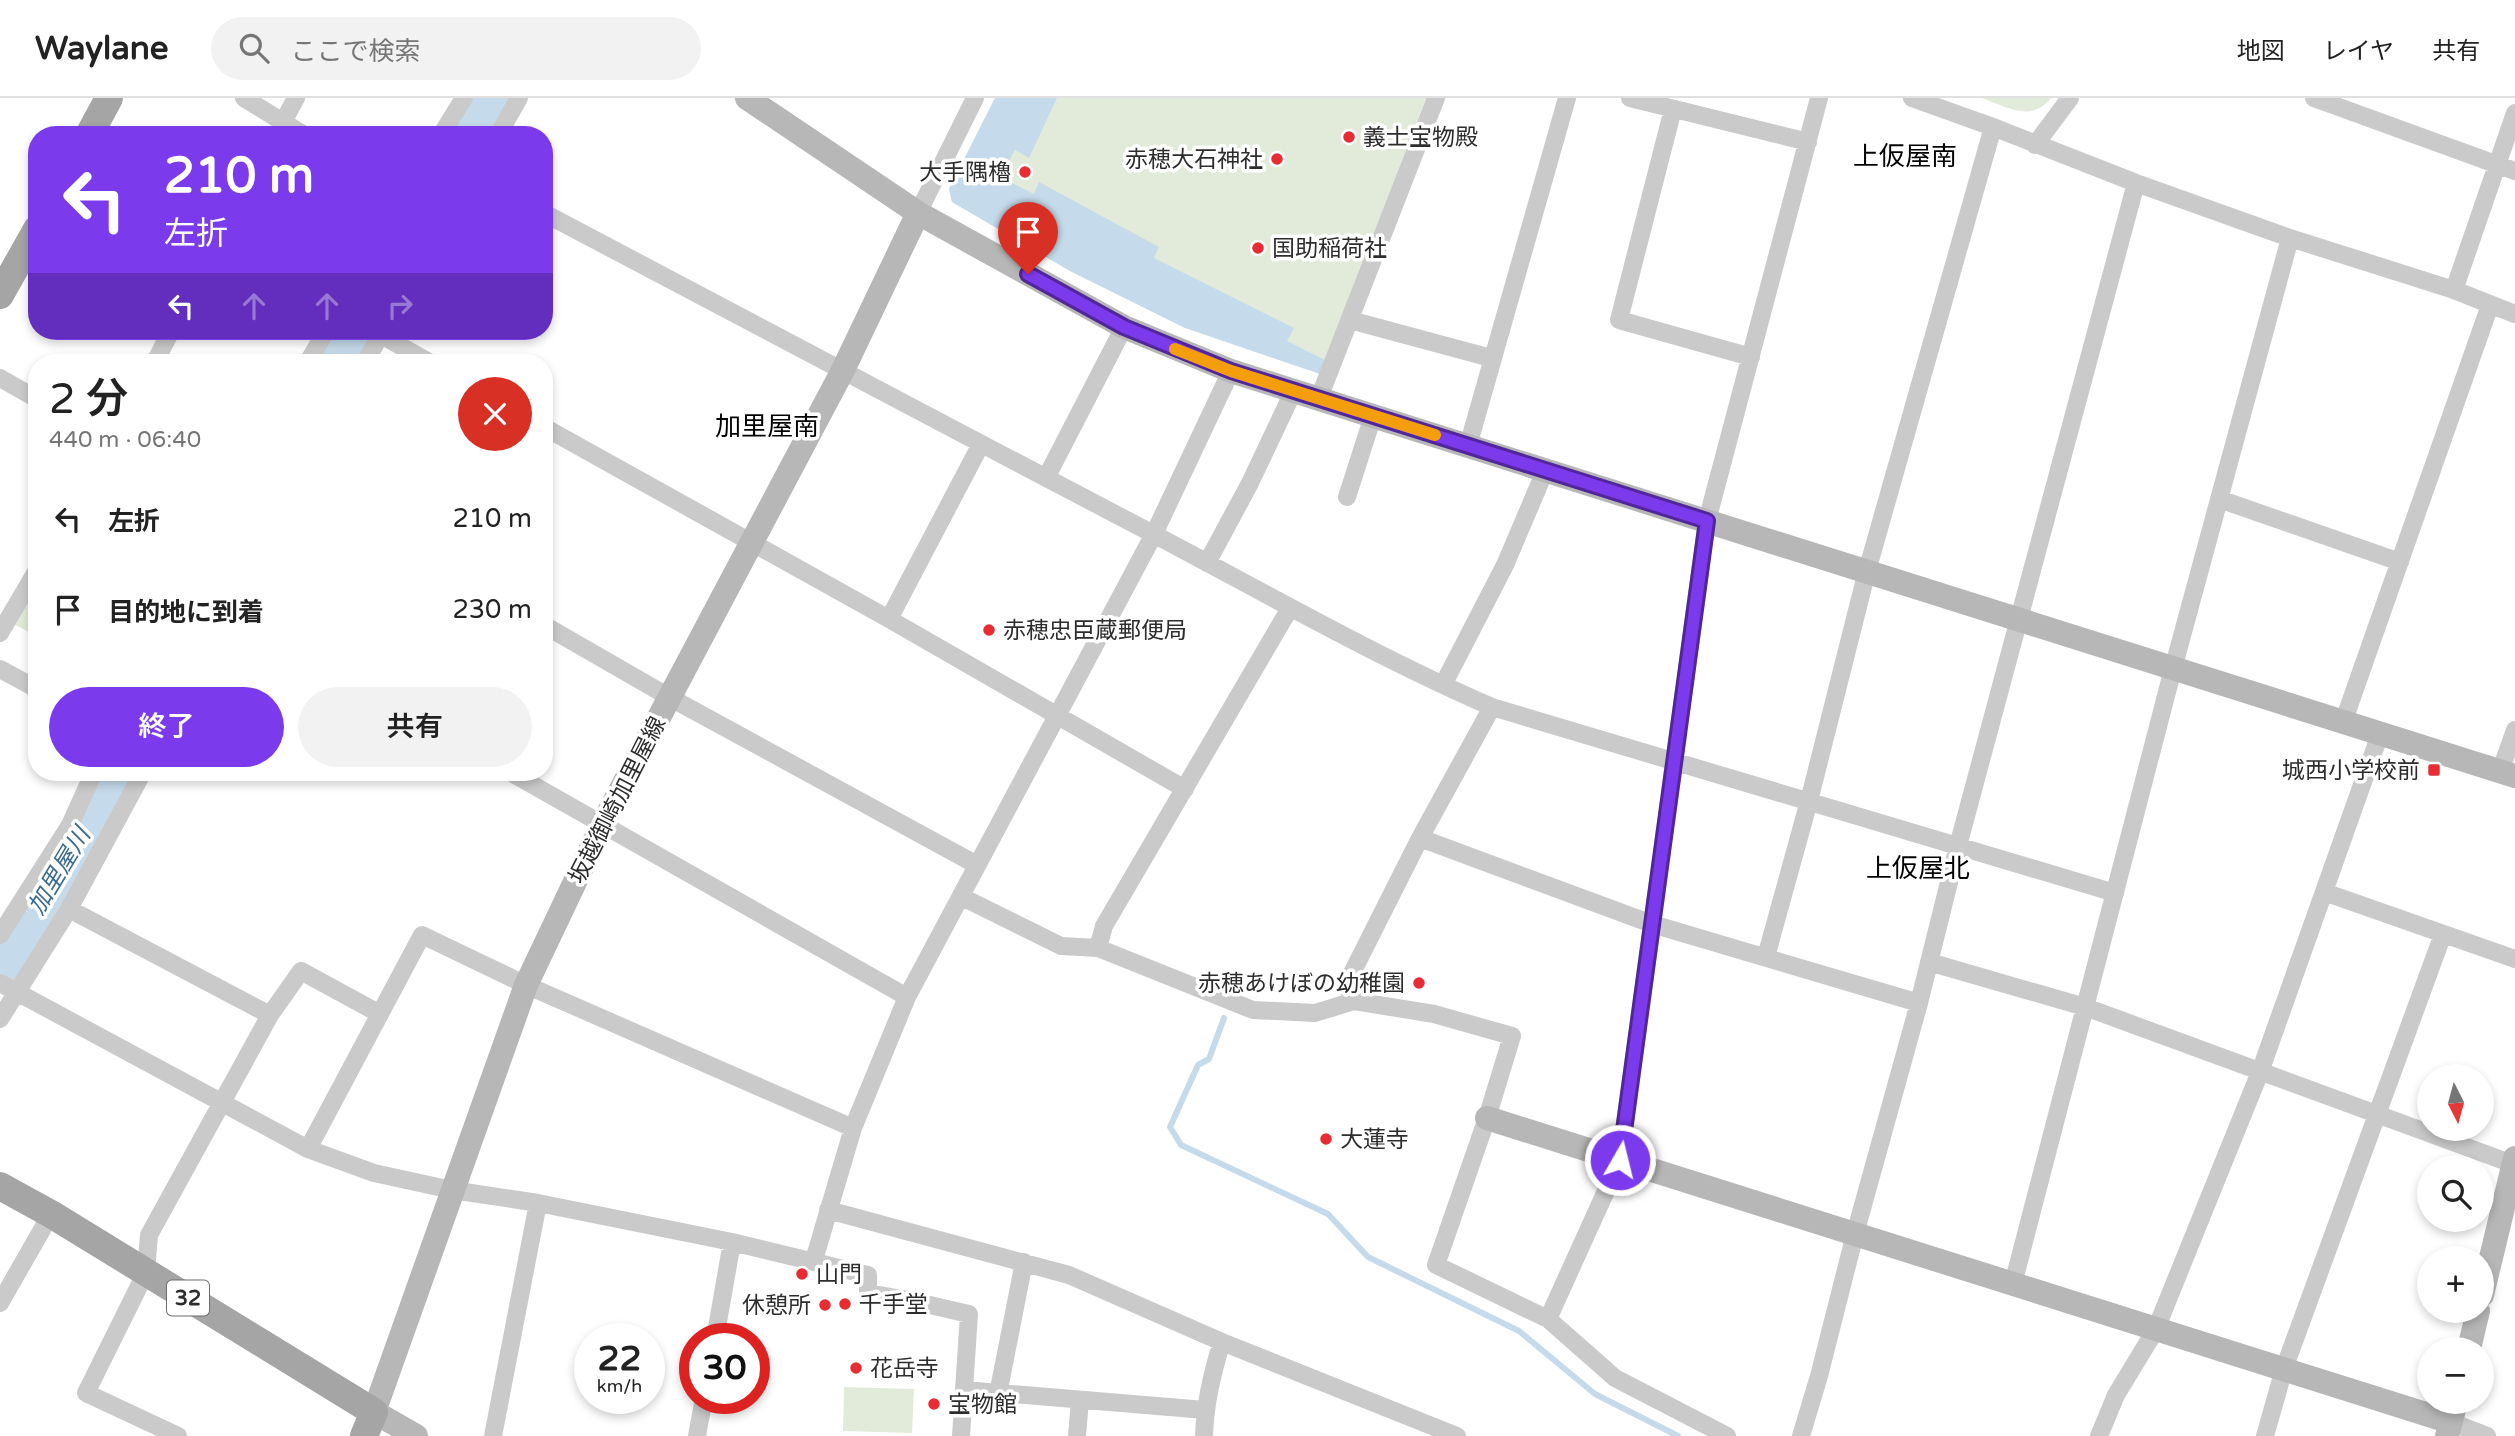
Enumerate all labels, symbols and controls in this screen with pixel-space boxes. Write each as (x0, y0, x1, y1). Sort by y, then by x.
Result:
search box (211, 17, 701, 80)
text: Waylane (35, 29, 169, 68)
icon: search (235, 29, 273, 67)
text: ここで検索 (291, 36, 421, 67)
text: 地図 (2237, 37, 2285, 66)
text: レイヤ (2323, 37, 2394, 66)
text: 共有 (2432, 37, 2480, 66)
place label: 義士宝物殿 (1363, 124, 1478, 152)
marker: 義士宝物殿 (1341, 129, 1357, 145)
district label: 上仮屋南 (1853, 141, 1957, 172)
place label: 赤穂大石神社 (1125, 146, 1263, 174)
text: 210 m (164, 147, 314, 206)
marker: 赤穂大石神社 (1269, 151, 1285, 167)
icon: left (49, 154, 140, 245)
place label: 大手隅櫓 (919, 159, 1011, 187)
marker: 大手隅櫓 (1017, 164, 1033, 180)
pin (998, 202, 1058, 274)
icon: arrive (1009, 213, 1047, 251)
text: 左折 (164, 215, 228, 253)
place label: 国助稲荷社 (1272, 235, 1387, 263)
marker: 国助稲荷社 (1250, 240, 1266, 256)
icon: left (162, 287, 200, 325)
icon: ahead (235, 287, 273, 325)
icon: ahead (308, 287, 346, 325)
icon: right (381, 287, 419, 325)
text: 2 分 (49, 374, 128, 425)
button: close (458, 377, 532, 451)
district label: 加里屋南 (715, 411, 819, 442)
text: 440 m · 06:40 (49, 426, 201, 454)
icon: left (49, 500, 87, 538)
text: 210 m (452, 503, 532, 534)
text: 左折 (108, 506, 160, 537)
icon: arrive (49, 591, 87, 629)
text: 230 m (452, 594, 532, 625)
text: 目的地に到着 (108, 597, 264, 628)
place label: 赤穂忠臣蔵郵便局 (1003, 617, 1187, 645)
marker: 赤穂忠臣蔵郵便局 (981, 622, 997, 638)
button: 終了 (49, 687, 284, 767)
button: 共有 (298, 687, 532, 767)
street label: 坂越御崎加里屋線 (564, 712, 672, 889)
place label: 城西小学校前 (2282, 757, 2420, 785)
marker: 城西小学校前 (2426, 762, 2442, 778)
water label: 加里屋川 (22, 820, 98, 920)
district label: 上仮屋北 (1866, 853, 1970, 884)
place label: 赤穂あけぼの幼稚園 (1198, 970, 1405, 998)
marker: 赤穂あけぼの幼稚園 (1411, 975, 1427, 991)
north arrow (2417, 1064, 2494, 1141)
map controls (2417, 1064, 2494, 1414)
position arrow (1583, 1123, 1657, 1197)
place label: 大蓮寺 (1340, 1126, 1409, 1154)
marker: 大蓮寺 (1318, 1131, 1334, 1147)
button: search (2417, 1155, 2494, 1232)
button: + (2417, 1246, 2494, 1323)
place label: 山門 (816, 1261, 862, 1289)
marker: 山門 (794, 1266, 810, 1282)
road number: 32 (167, 1280, 209, 1316)
place label: 千手堂 (859, 1291, 928, 1319)
place label: 休憩所 (742, 1292, 811, 1320)
marker: 千手堂 (837, 1296, 853, 1312)
marker: 休憩所 (817, 1297, 833, 1313)
speed limit sign: 30 (679, 1323, 770, 1414)
button: − (2417, 1337, 2494, 1414)
text: 22 (598, 1338, 641, 1380)
place label: 花岳寺 (870, 1355, 939, 1383)
marker: 花岳寺 (848, 1360, 864, 1376)
text: km/h (597, 1375, 642, 1397)
place label: 宝物館 (948, 1391, 1017, 1419)
marker: 宝物館 (926, 1396, 942, 1412)

